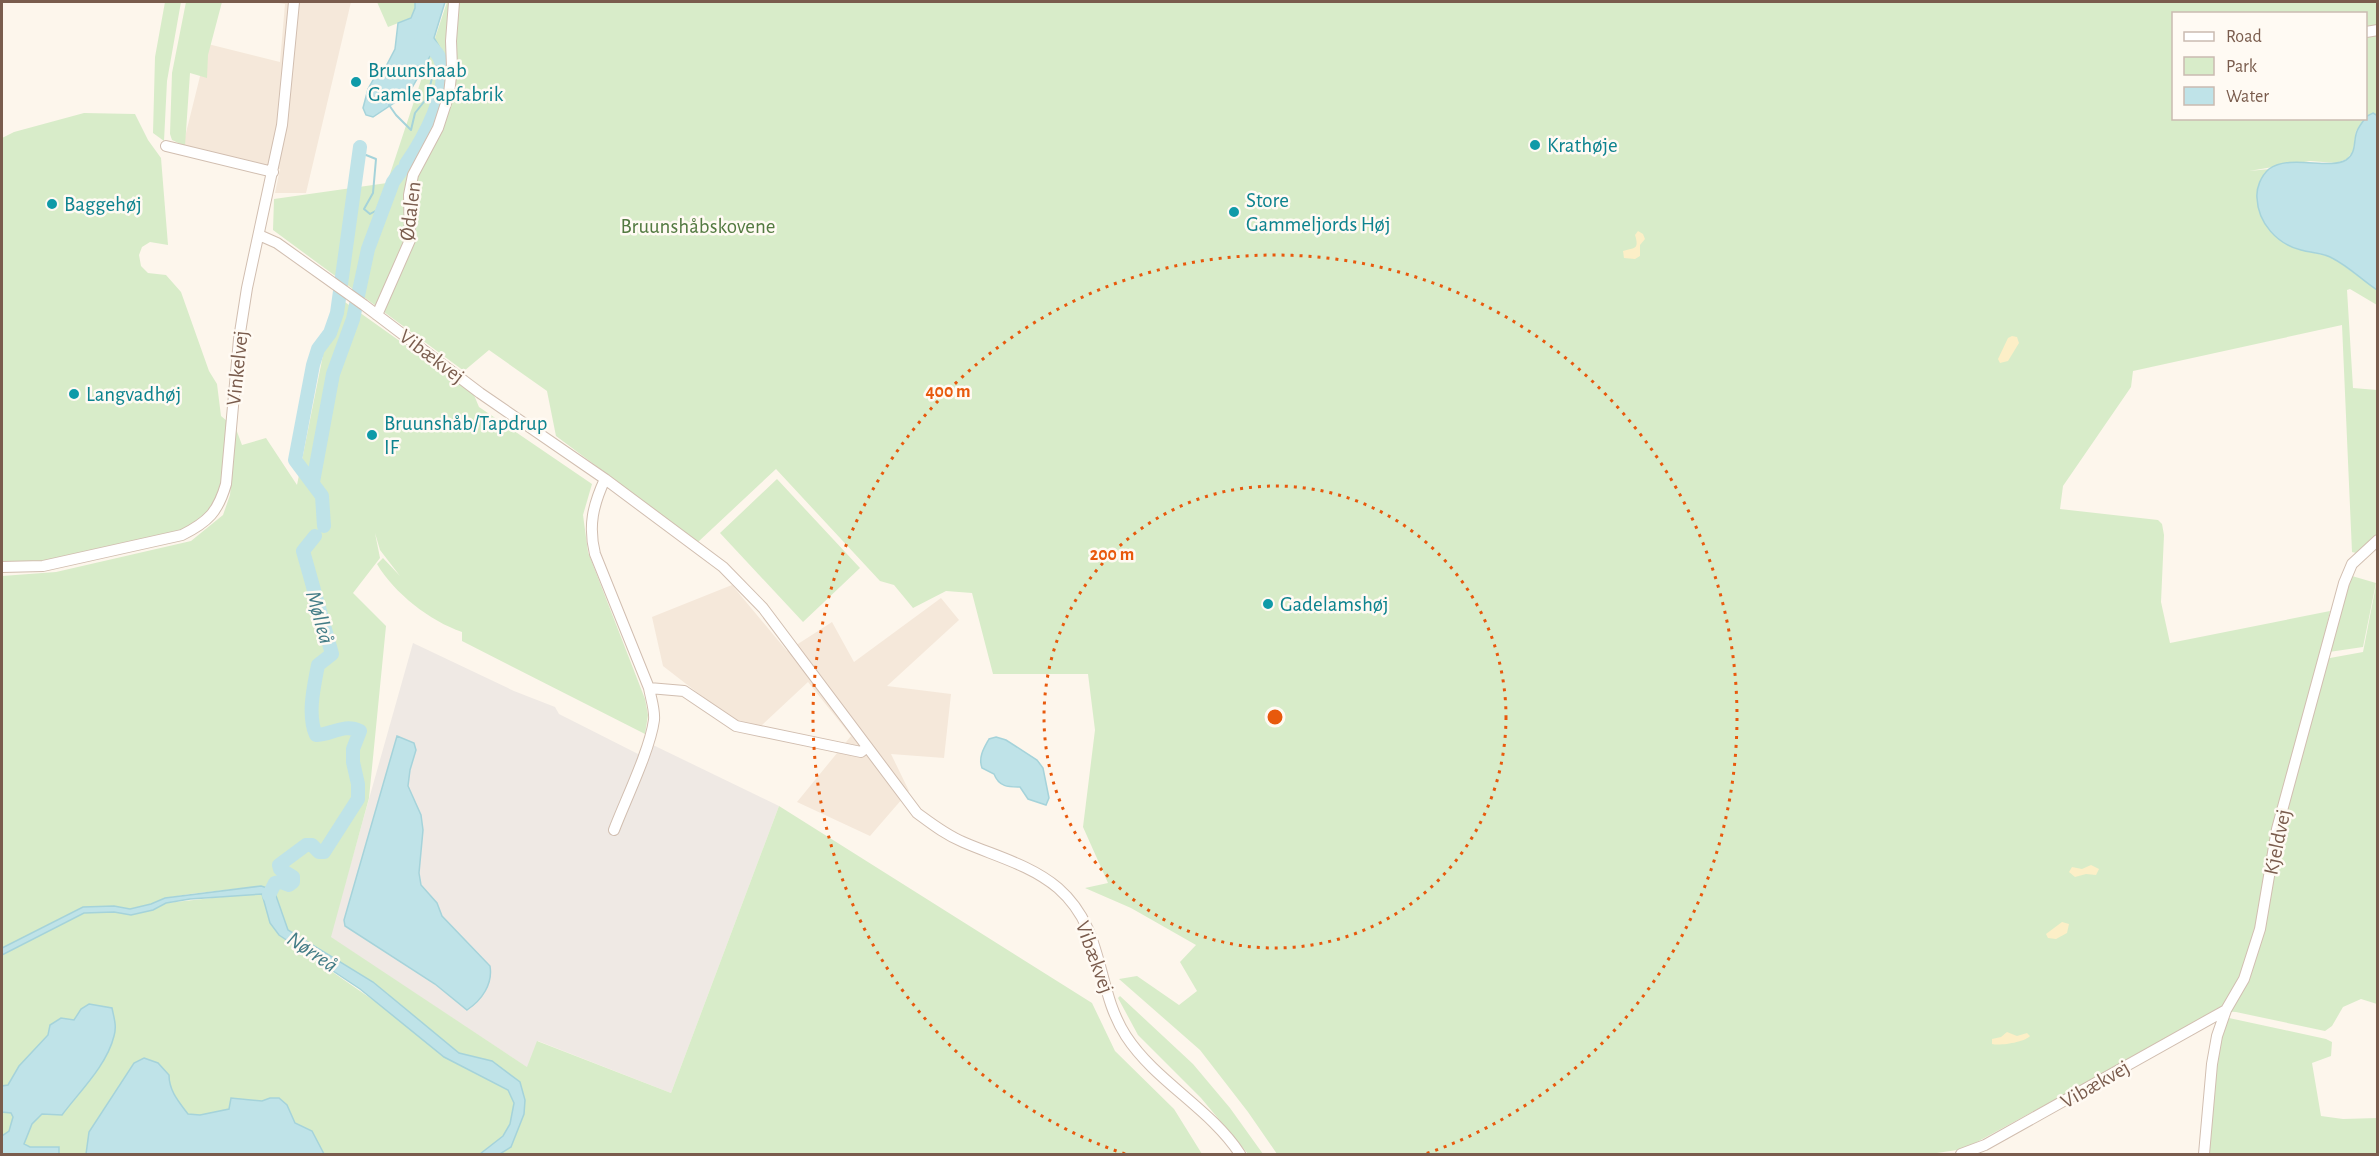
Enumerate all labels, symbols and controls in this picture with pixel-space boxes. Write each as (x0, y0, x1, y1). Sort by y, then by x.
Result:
legend (2172, 12, 2367, 120)
text: Road (2226, 28, 2262, 46)
text: Park (2226, 58, 2258, 76)
place label: Bruunshaab Gamle Papfabrik (368, 60, 504, 105)
marker: Bruunshaab Gamle Papfabrik (349, 75, 363, 89)
text: Water (2226, 88, 2269, 106)
place label: Krathøje (1547, 135, 1618, 156)
marker: Krathøje (1528, 138, 1542, 152)
street label: Ødalen (396, 180, 425, 242)
place label: Store Gammeljords Høj (1246, 190, 1391, 235)
place label: Baggehøj (64, 194, 142, 215)
marker: Baggehøj (45, 197, 59, 211)
marker: Store Gammeljords Høj (1227, 205, 1241, 219)
park label: Bruunshåbskovene (621, 216, 775, 237)
street label: Vibækvej (395, 325, 468, 387)
street label: Vinkelvej (223, 329, 252, 407)
text: 400 m (925, 383, 971, 401)
place label: Langvadhøj (86, 384, 181, 405)
marker: Langvadhøj (67, 387, 81, 401)
place label: Bruunshåb/Tapdrup IF (384, 413, 547, 458)
marker: Bruunshåb/Tapdrup IF (365, 428, 379, 442)
text: 200 m (1090, 546, 1134, 564)
water label: Mølleå (302, 588, 338, 646)
place label: Gadelamshøj (1280, 594, 1389, 615)
marker: Gadelamshøj (1261, 597, 1275, 611)
centre of rings (1265, 707, 1285, 727)
street label: Kjeldvej (2260, 807, 2295, 877)
street label: Vibækvej (1072, 918, 1117, 996)
water label: Nørreå (283, 927, 341, 976)
street label: Vibækvej (2057, 1056, 2133, 1112)

